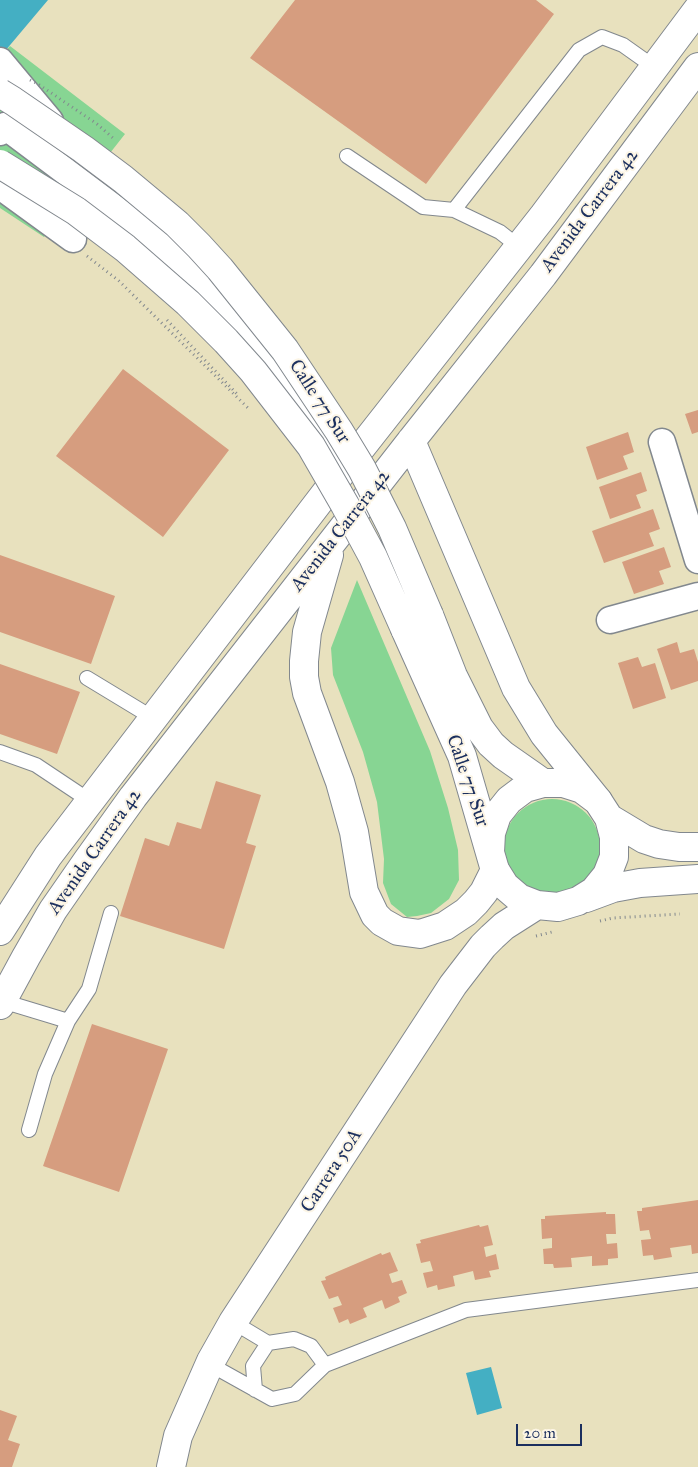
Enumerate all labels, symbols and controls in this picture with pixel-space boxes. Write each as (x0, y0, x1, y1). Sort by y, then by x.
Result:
street label: Avenida Carrera 42 (536, 145, 644, 277)
street label: Calle 77 Sur (283, 356, 355, 448)
street label: Avenida Carrera 42 (286, 466, 396, 596)
street label: Calle 77 Sur (441, 732, 493, 830)
street label: Avenida Carrera 42 (43, 785, 147, 919)
street label: Carrera 50A (297, 1125, 367, 1217)
scale bar (518, 1414, 584, 1446)
text: 20 m (524, 1424, 556, 1442)

